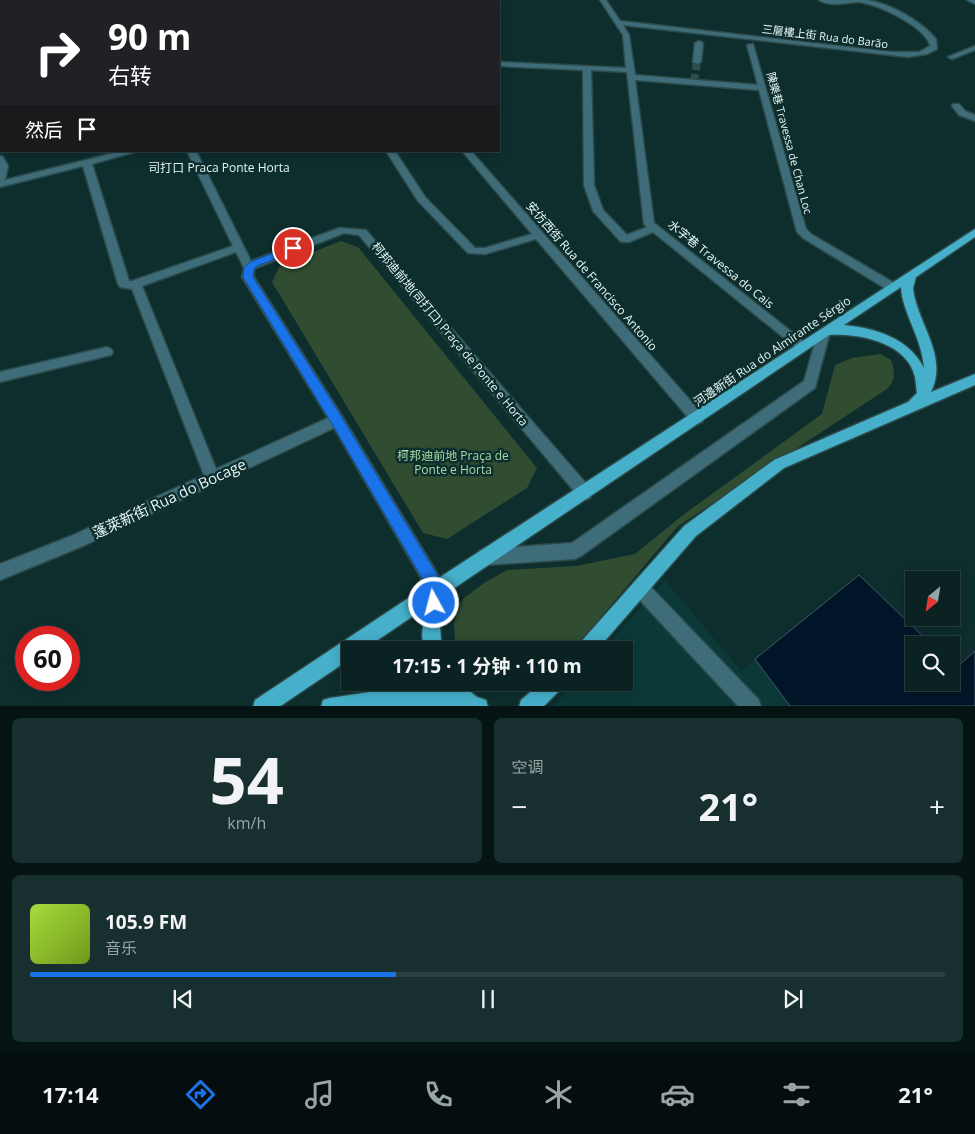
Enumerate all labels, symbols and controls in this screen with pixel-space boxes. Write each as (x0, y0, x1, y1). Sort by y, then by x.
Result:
text: 90 m (108, 13, 191, 60)
icon: right (25, 20, 90, 85)
street label: 三層樓上街 Rua do Barão (761, 21, 889, 51)
text: 右转 (108, 60, 152, 90)
street label: 陳樂巷 Travessa de Chan Loc (764, 70, 816, 216)
icon: arrive (73, 115, 101, 143)
text: 然后 (25, 117, 63, 143)
district label: 司打口 Praca Ponte Horta (148, 159, 290, 176)
street label: 安仿西街 Rua de Francisco Antonio (522, 198, 662, 354)
street label: 水字巷 Travessa do Cais (664, 216, 778, 312)
pin (272, 227, 314, 269)
icon: arrive (279, 234, 307, 262)
street label: 柯邦迪前地(司打口) Praça de Ponte e Horta (368, 238, 532, 430)
street label: 河邊新街 Rua do Almirante Sérgio (690, 292, 854, 410)
park label: 柯邦迪前地 Praça de Ponte e Horta (397, 447, 509, 478)
street label: 蓬萊新街 Rua do Bocage (89, 454, 249, 542)
north arrow (905, 571, 960, 626)
map controls (905, 571, 960, 691)
position arrow (407, 576, 459, 628)
speed limit sign: 60 (15, 626, 80, 691)
button: search (905, 636, 960, 691)
text: 17:15 · 1 分钟 · 110 m (392, 653, 582, 679)
text: 54 (210, 735, 284, 823)
text: 空调 (512, 756, 544, 778)
text: 21° (698, 780, 758, 832)
text: − (512, 787, 528, 825)
text: + (929, 787, 945, 825)
text: km/h (227, 812, 266, 834)
text: 105.9 FM (105, 909, 187, 935)
text: 音乐 (105, 937, 137, 959)
icon: previous (169, 985, 197, 1013)
icon: pause (474, 985, 502, 1013)
icon: next (779, 985, 807, 1013)
icon: directions (183, 1077, 218, 1112)
icon: music (302, 1077, 337, 1112)
icon: phone (421, 1077, 456, 1112)
icon: climate (541, 1077, 576, 1112)
icon: car (660, 1077, 695, 1112)
icon: filters (779, 1077, 814, 1112)
text: 17:14 (42, 1079, 99, 1109)
text: 21° (898, 1079, 933, 1109)

